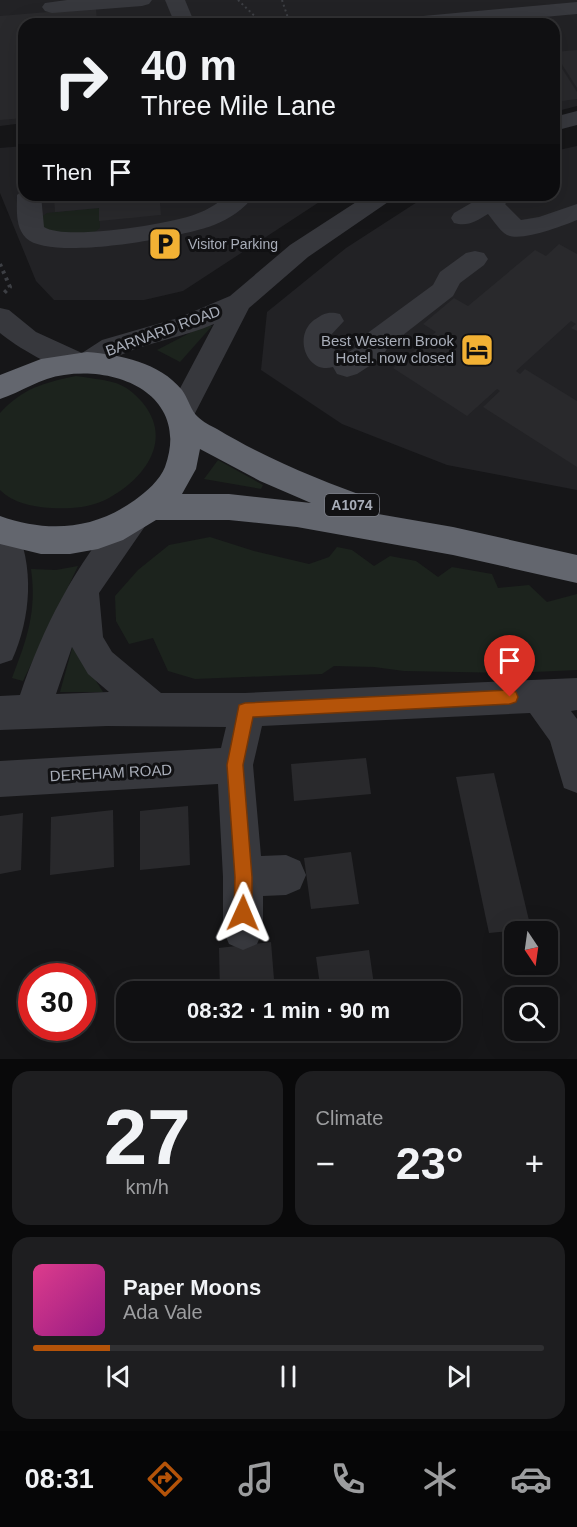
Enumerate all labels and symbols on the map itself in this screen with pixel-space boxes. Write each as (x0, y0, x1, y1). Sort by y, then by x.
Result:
parking icon: Visitor Parking (147, 226, 183, 262)
place label: Visitor Parking (188, 236, 278, 252)
street label: BARNARD ROAD (103, 302, 223, 359)
place label: Best Western Brook Hotel. now closed (321, 332, 454, 366)
hotel icon: Best Western Brook Hotel. now closed (459, 332, 495, 368)
road number: A1074 (325, 494, 379, 516)
pin (484, 635, 535, 697)
street label: DEREHAM ROAD (49, 761, 173, 784)
position arrow (211, 881, 275, 945)
north arrow (504, 921, 558, 975)
speed limit sign: 30 (18, 963, 96, 1041)

